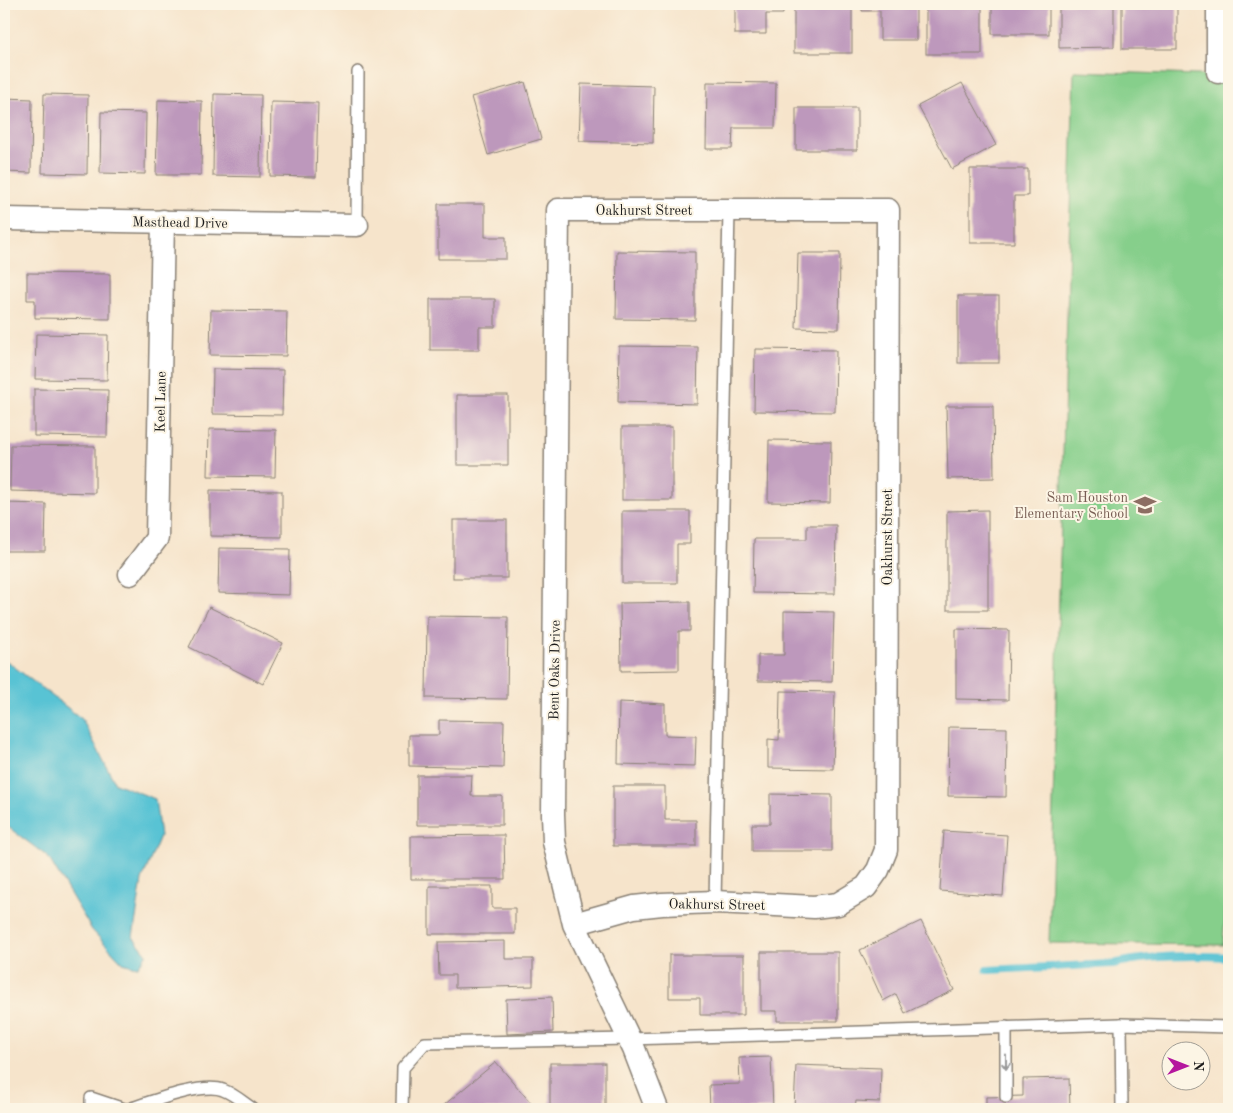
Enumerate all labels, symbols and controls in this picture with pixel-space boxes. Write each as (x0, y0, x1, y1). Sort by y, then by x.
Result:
street label: Oakhurst Street (596, 204, 693, 218)
street label: Masthead Drive (132, 215, 228, 231)
street label: Keel Lane (153, 371, 169, 433)
street label: Oakhurst Street (881, 488, 895, 585)
place label: Sam Houston Elementary School (1014, 491, 1128, 521)
school or university icon: Sam Houston Elementary School (1132, 492, 1158, 518)
street label: Bent Oaks Drive (547, 620, 563, 720)
street label: Oakhurst Street (668, 897, 766, 913)
north arrow (1160, 1040, 1210, 1090)
one-way arrow (1001, 1054, 1011, 1070)
text: N (1191, 1061, 1205, 1072)

